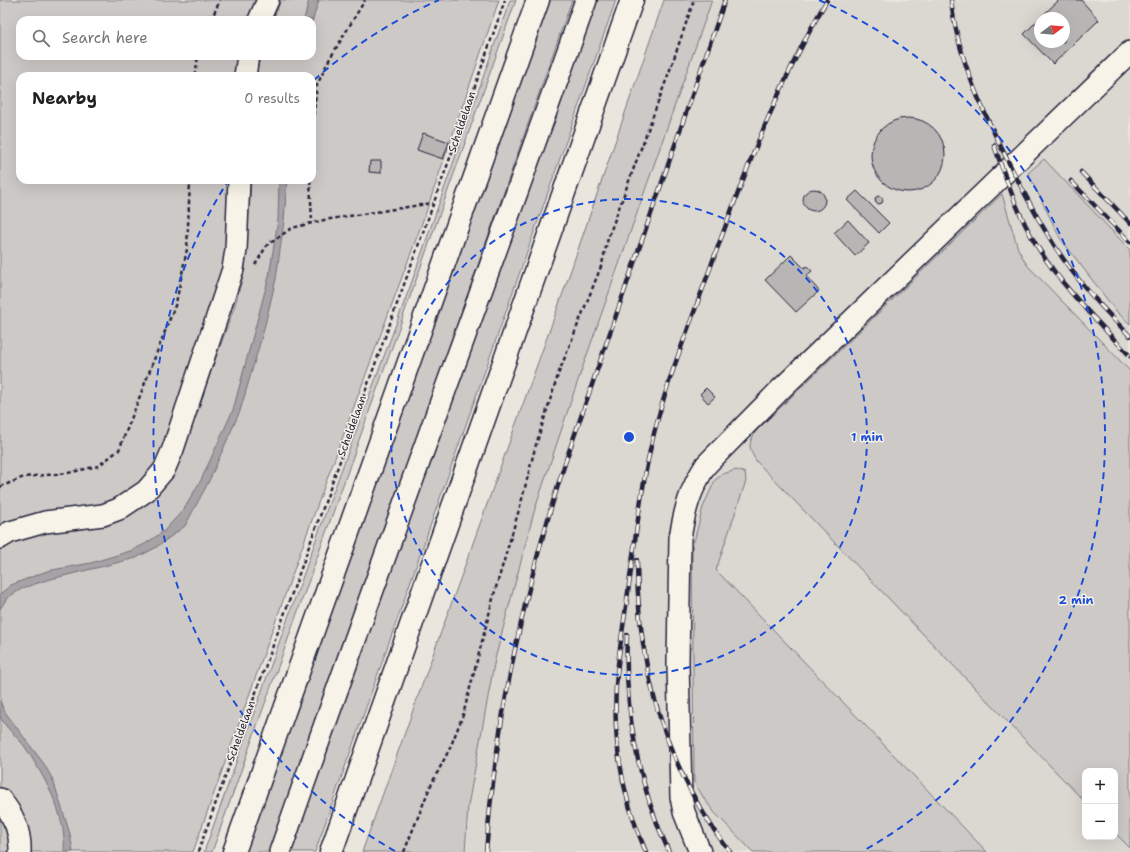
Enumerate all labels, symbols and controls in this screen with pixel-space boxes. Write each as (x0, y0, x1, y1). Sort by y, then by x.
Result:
north arrow (1034, 12, 1070, 48)
search box (16, 16, 316, 60)
icon: search (30, 27, 52, 49)
text: Search here (62, 28, 148, 48)
text: Nearby (32, 87, 97, 109)
street label: Scheldelaan (444, 89, 480, 155)
text: 0 results (244, 90, 300, 107)
street label: Scheldelaan (334, 393, 370, 459)
text: 1 min (851, 429, 883, 445)
centre of rings (622, 430, 636, 444)
text: 2 min (1059, 592, 1094, 608)
street label: Scheldelaan (223, 698, 259, 764)
map controls (1082, 768, 1118, 840)
button: + (1082, 768, 1118, 804)
button: − (1082, 804, 1118, 840)

